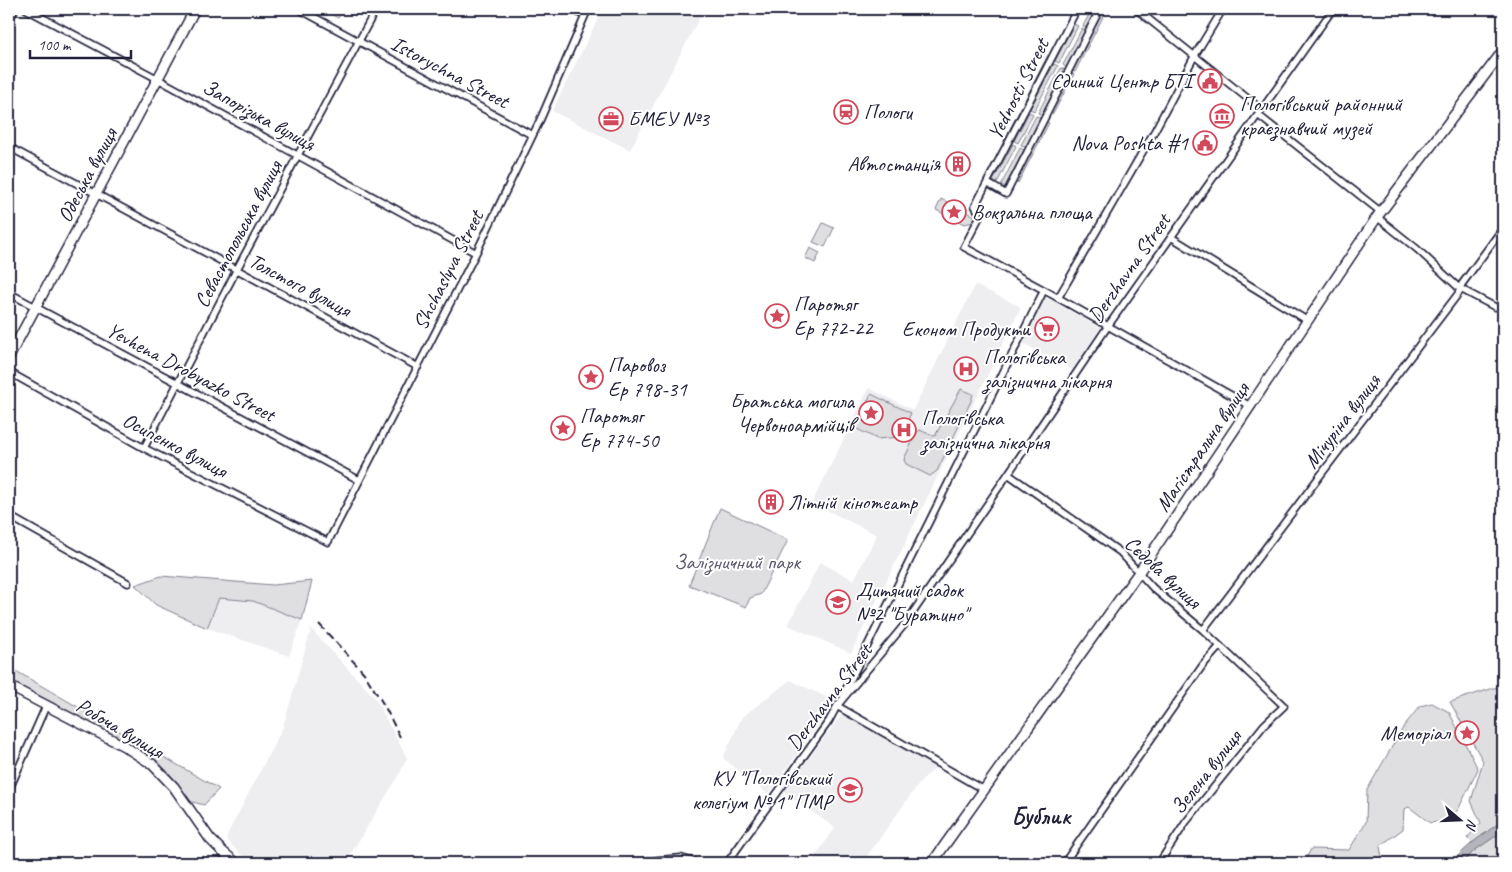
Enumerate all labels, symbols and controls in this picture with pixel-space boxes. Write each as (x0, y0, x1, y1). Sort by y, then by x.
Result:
scale bar (30, 28, 131, 60)
street label: Istorychna Street (387, 30, 515, 115)
street label: Yednosti Street (982, 32, 1055, 144)
text: 100 m (38, 36, 72, 55)
place label: Єдиний Центр БТІ (1051, 68, 1197, 94)
public building icon: Єдиний Центр БТІ (1197, 68, 1223, 94)
street label: Запорізька вулиця (198, 73, 321, 158)
place label: Пологівський районний краєзнавчий музей (1240, 91, 1403, 142)
station icon: Пологи (833, 99, 859, 125)
place label: Пологи (864, 99, 914, 125)
museum icon: Пологівський районний краєзнавчий музей (1209, 103, 1235, 129)
office icon: БМЕУ №3 (598, 106, 624, 132)
place label: БМЕУ №3 (628, 106, 710, 132)
street label: Одеська вулиця (51, 122, 123, 226)
place label: Nova Poshta #1 (1071, 130, 1190, 156)
public building icon: Nova Poshta #1 (1192, 130, 1218, 156)
place label: Автостанція (848, 151, 941, 177)
building icon: Автостанція (945, 151, 971, 177)
street label: Севастопольська вулиця (188, 155, 288, 312)
place icon: Вокзальна площа (941, 199, 967, 225)
place label: Вокзальна площа (972, 199, 1093, 225)
street label: Shchaslyva Street (407, 204, 490, 334)
street label: Derzhavna Street (1082, 207, 1177, 327)
street label: Толстого вулиця (245, 247, 357, 324)
place label: Паротяг Ер 772-22 (794, 291, 874, 341)
place icon: Паротяг Ер 772-22 (764, 303, 790, 329)
place label: Економ Продукти (902, 316, 1032, 342)
supermarket icon: Економ Продукти (1034, 316, 1060, 342)
street label: Yevhena Drobyazko Street (102, 317, 281, 428)
place label: Пологiвська залiзнична лiкарня (981, 344, 1112, 395)
place label: Паровоз Ер 798-31 (608, 352, 688, 402)
hospital icon: Пологiвська залiзнична лiкарня (953, 356, 979, 382)
place icon: Паровоз Ер 798-31 (578, 364, 604, 390)
street label: Мічуріна вулиця (1298, 368, 1387, 473)
street label: Магістральна вулиця (1149, 376, 1256, 516)
place label: Братська могила Червоноармійців (730, 388, 859, 438)
place icon: Братська могила Червоноармійців (858, 400, 884, 426)
place label: Паротяг Ер 774-50 (580, 403, 660, 453)
place label: Пологівська залізнична лікарня (919, 405, 1050, 456)
street label: Осипенко вулиця (118, 407, 233, 484)
place icon: Паротяг Ер 774-50 (550, 415, 576, 441)
hospital icon: Пологівська залізнична лікарня (891, 417, 917, 443)
building icon: Літній кінотеатр (758, 489, 784, 515)
place label: Літній кінотеатр (788, 489, 918, 515)
street label: Сєдова вулиця (1119, 530, 1208, 615)
park label: Залізничний парк (674, 549, 801, 576)
place label: Дитячий садок №2 "Буратино" (856, 577, 972, 627)
school or university icon: Дитячий садок №2 "Буратино" (825, 589, 851, 615)
street label: Derzhavna Street (780, 637, 879, 755)
street label: Робоча вулиця (72, 692, 170, 765)
place label: Меморіал (1381, 720, 1452, 746)
place icon: Меморіал (1454, 720, 1480, 746)
street label: Зелена вулиця (1165, 723, 1248, 819)
place label: КУ "Пологівський колегіум № 1" ПМР (692, 765, 835, 815)
school or university icon: КУ "Пологівський колегіум № 1" ПМР (837, 777, 863, 803)
north arrow (1434, 794, 1484, 844)
district label: Бублик (1011, 801, 1073, 831)
text: N (1462, 817, 1481, 833)

